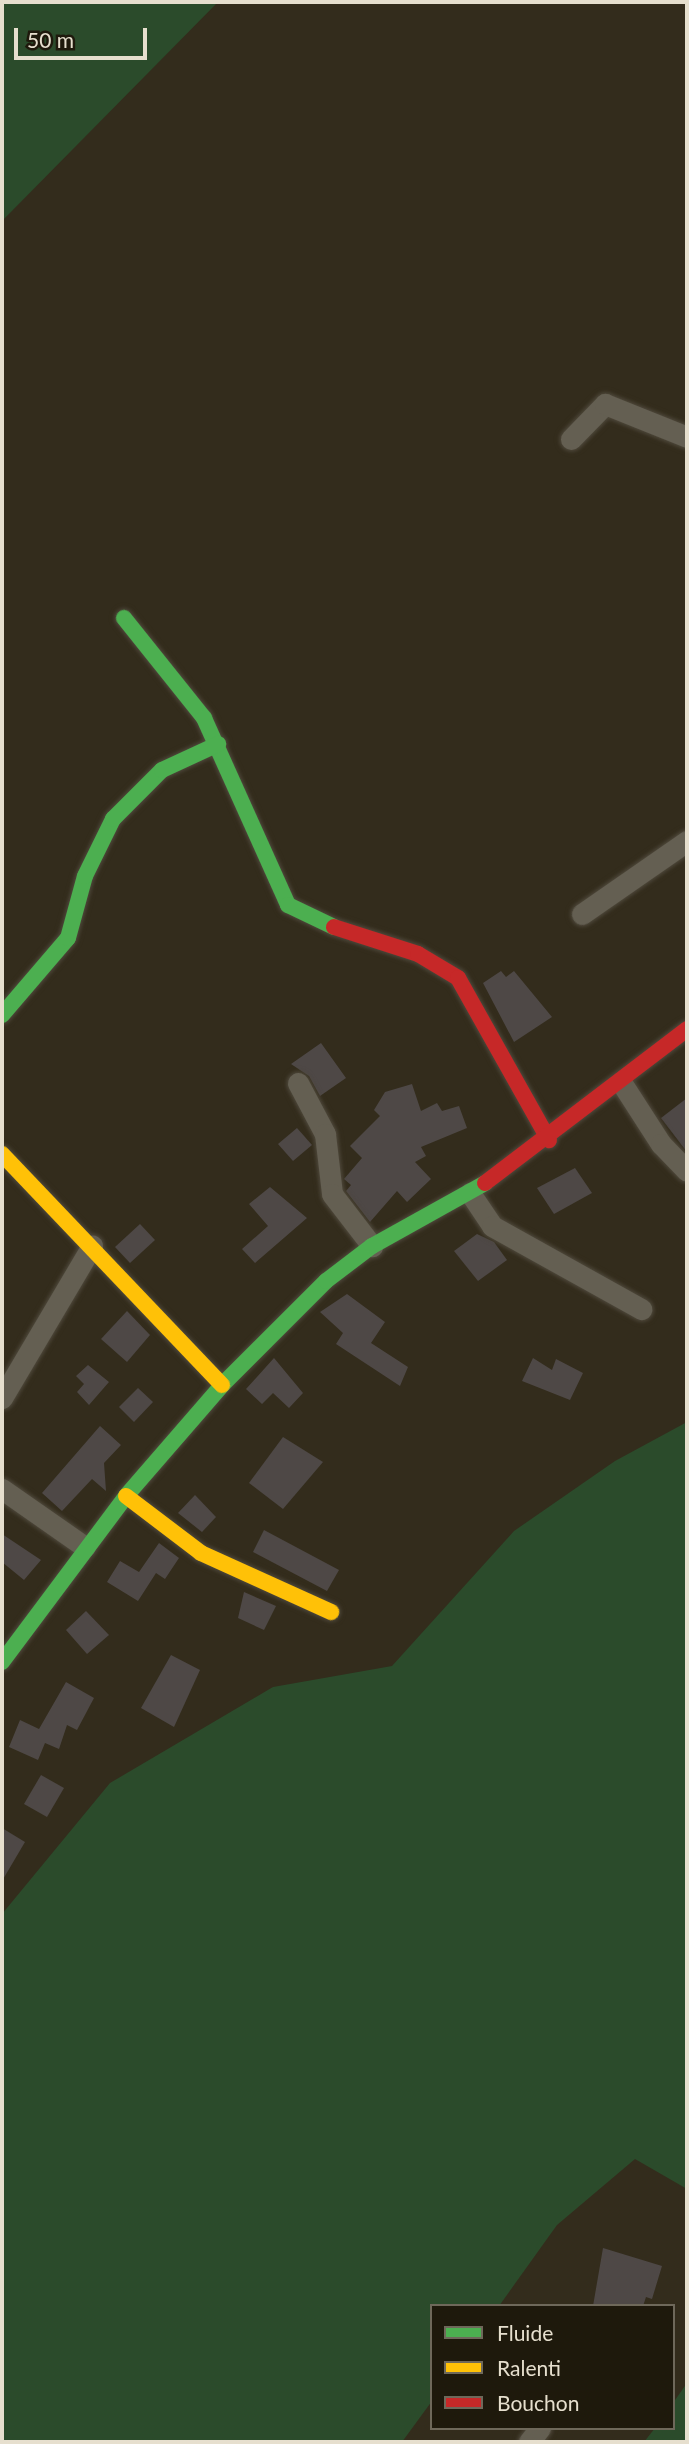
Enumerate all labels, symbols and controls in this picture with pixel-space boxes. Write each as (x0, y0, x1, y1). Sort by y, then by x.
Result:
scale bar (18, 14, 150, 58)
text: 50 m (27, 27, 74, 52)
legend (430, 2304, 675, 2430)
text: Fluide (497, 2320, 553, 2345)
text: Ralenti (497, 2355, 561, 2380)
text: Bouchon (497, 2390, 579, 2415)

